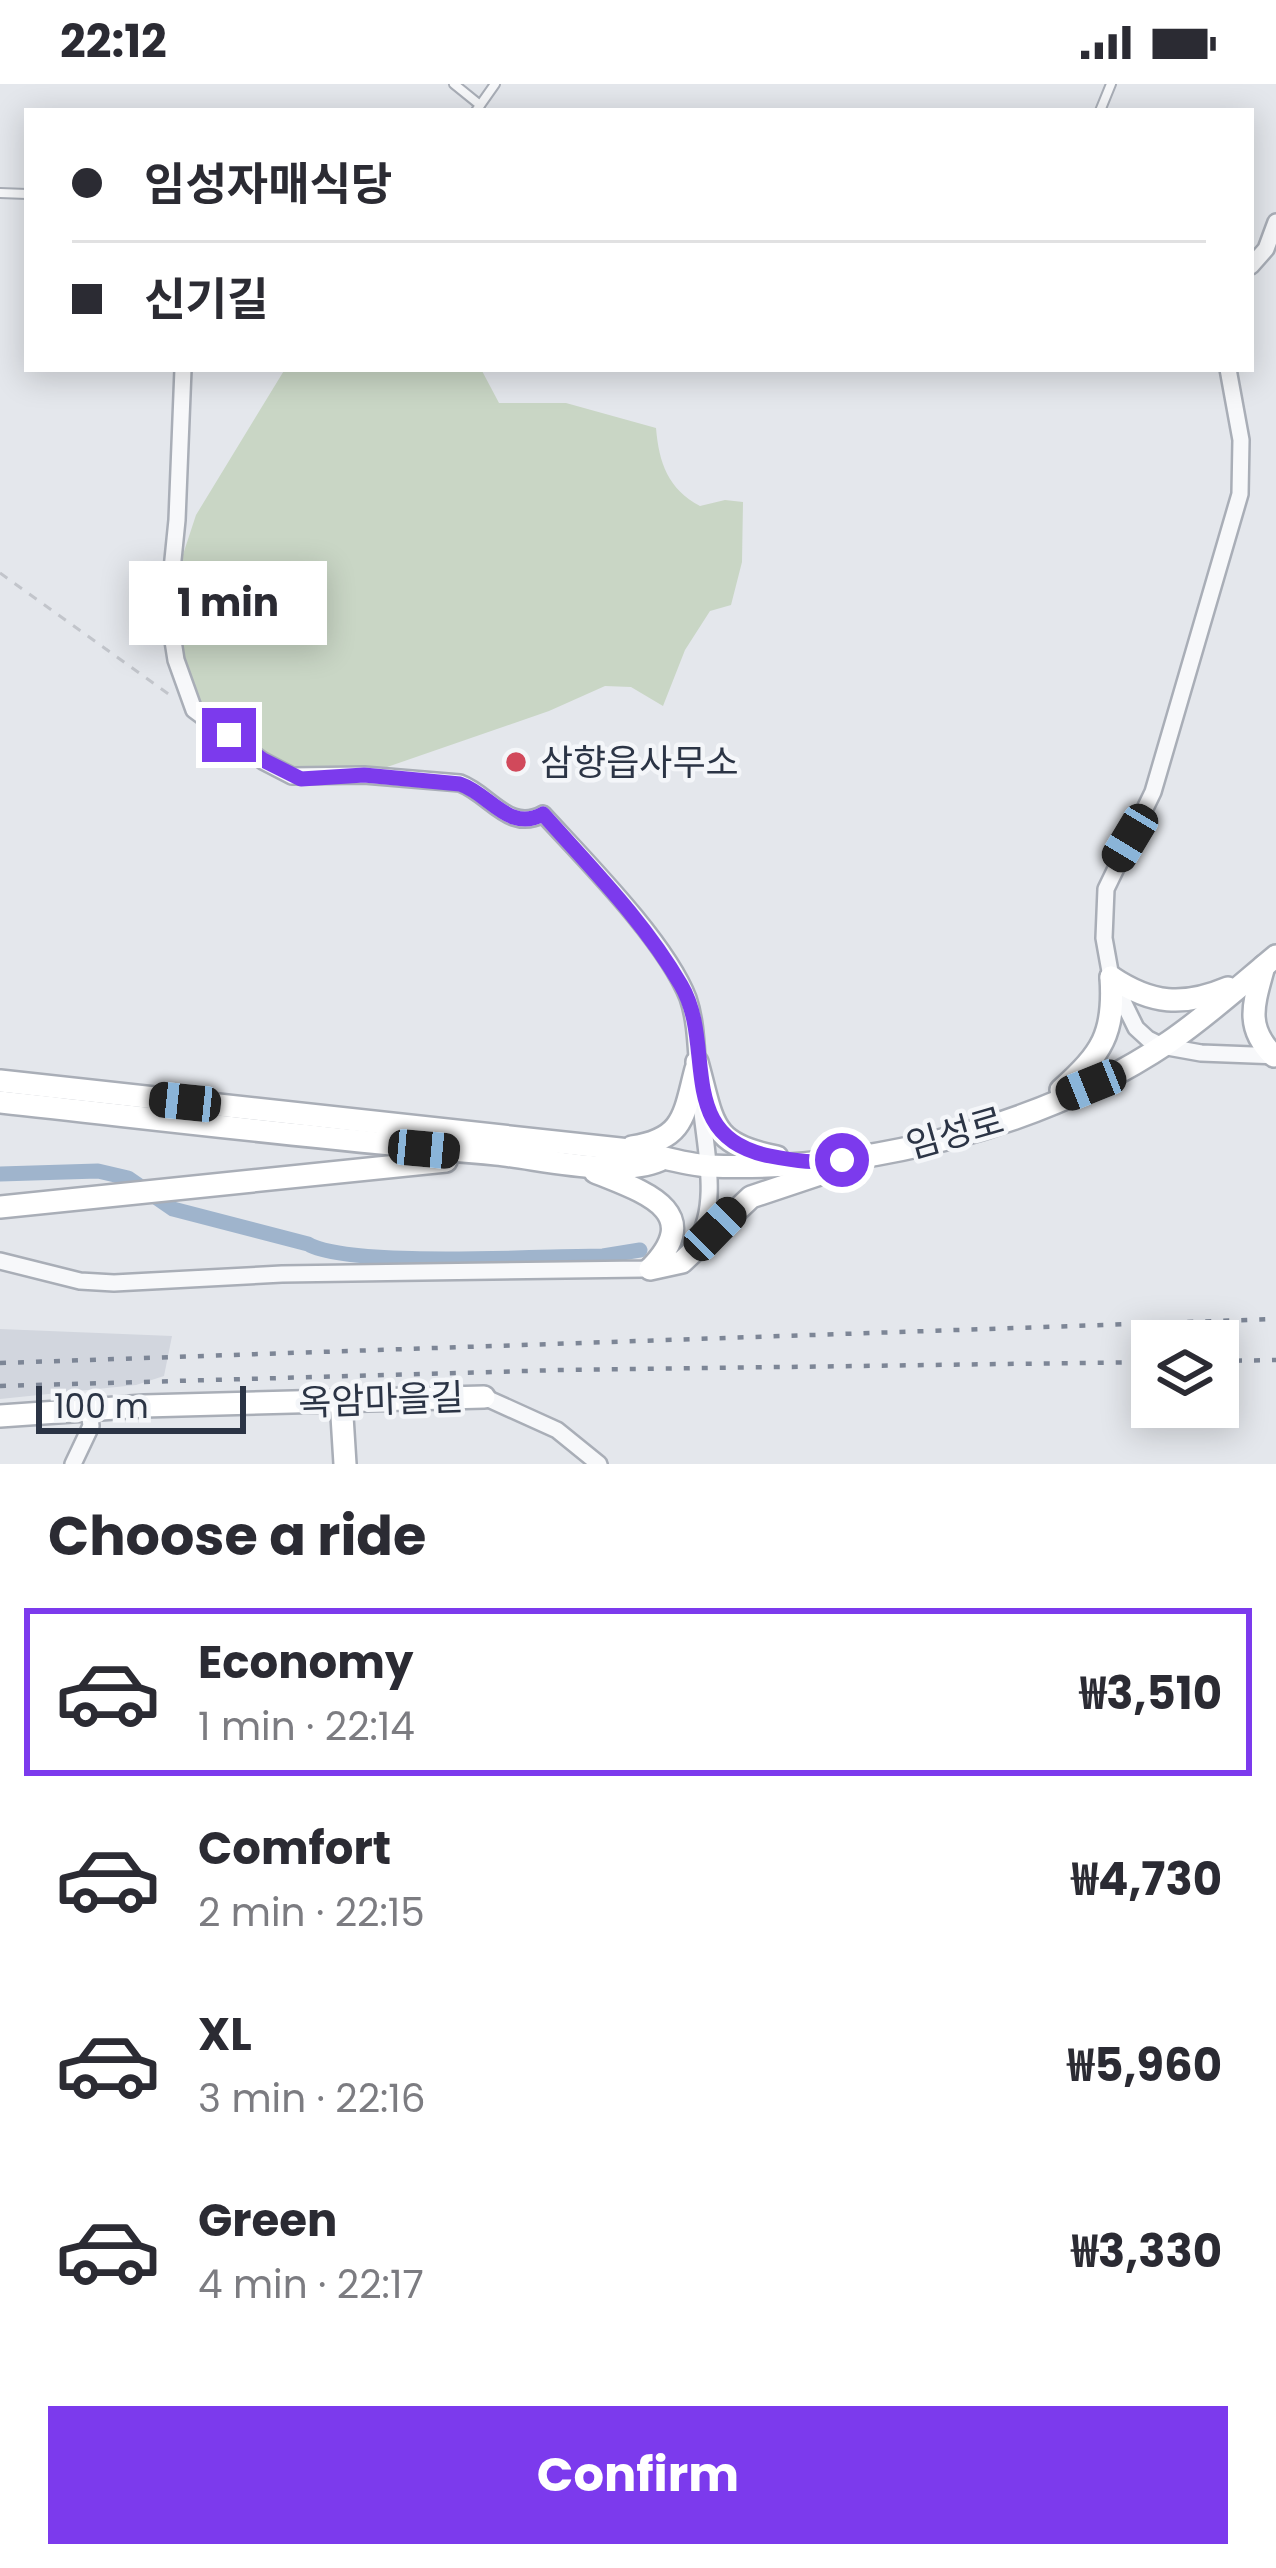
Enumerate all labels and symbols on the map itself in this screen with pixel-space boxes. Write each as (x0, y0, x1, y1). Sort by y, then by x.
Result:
callout: 1 min (130, 561, 328, 645)
route end (202, 708, 256, 762)
place label: 삼향읍사무소 (540, 737, 739, 788)
marker: 삼향읍사무소 (503, 749, 529, 775)
car (1096, 798, 1164, 878)
car (1051, 1055, 1131, 1115)
car (147, 1080, 223, 1124)
street label: 임성로 (900, 1095, 1010, 1171)
car (387, 1128, 461, 1170)
route start (815, 1133, 869, 1187)
car (677, 1191, 753, 1267)
street label: 옥암마을길 (297, 1372, 465, 1428)
scale bar (36, 1380, 246, 1433)

